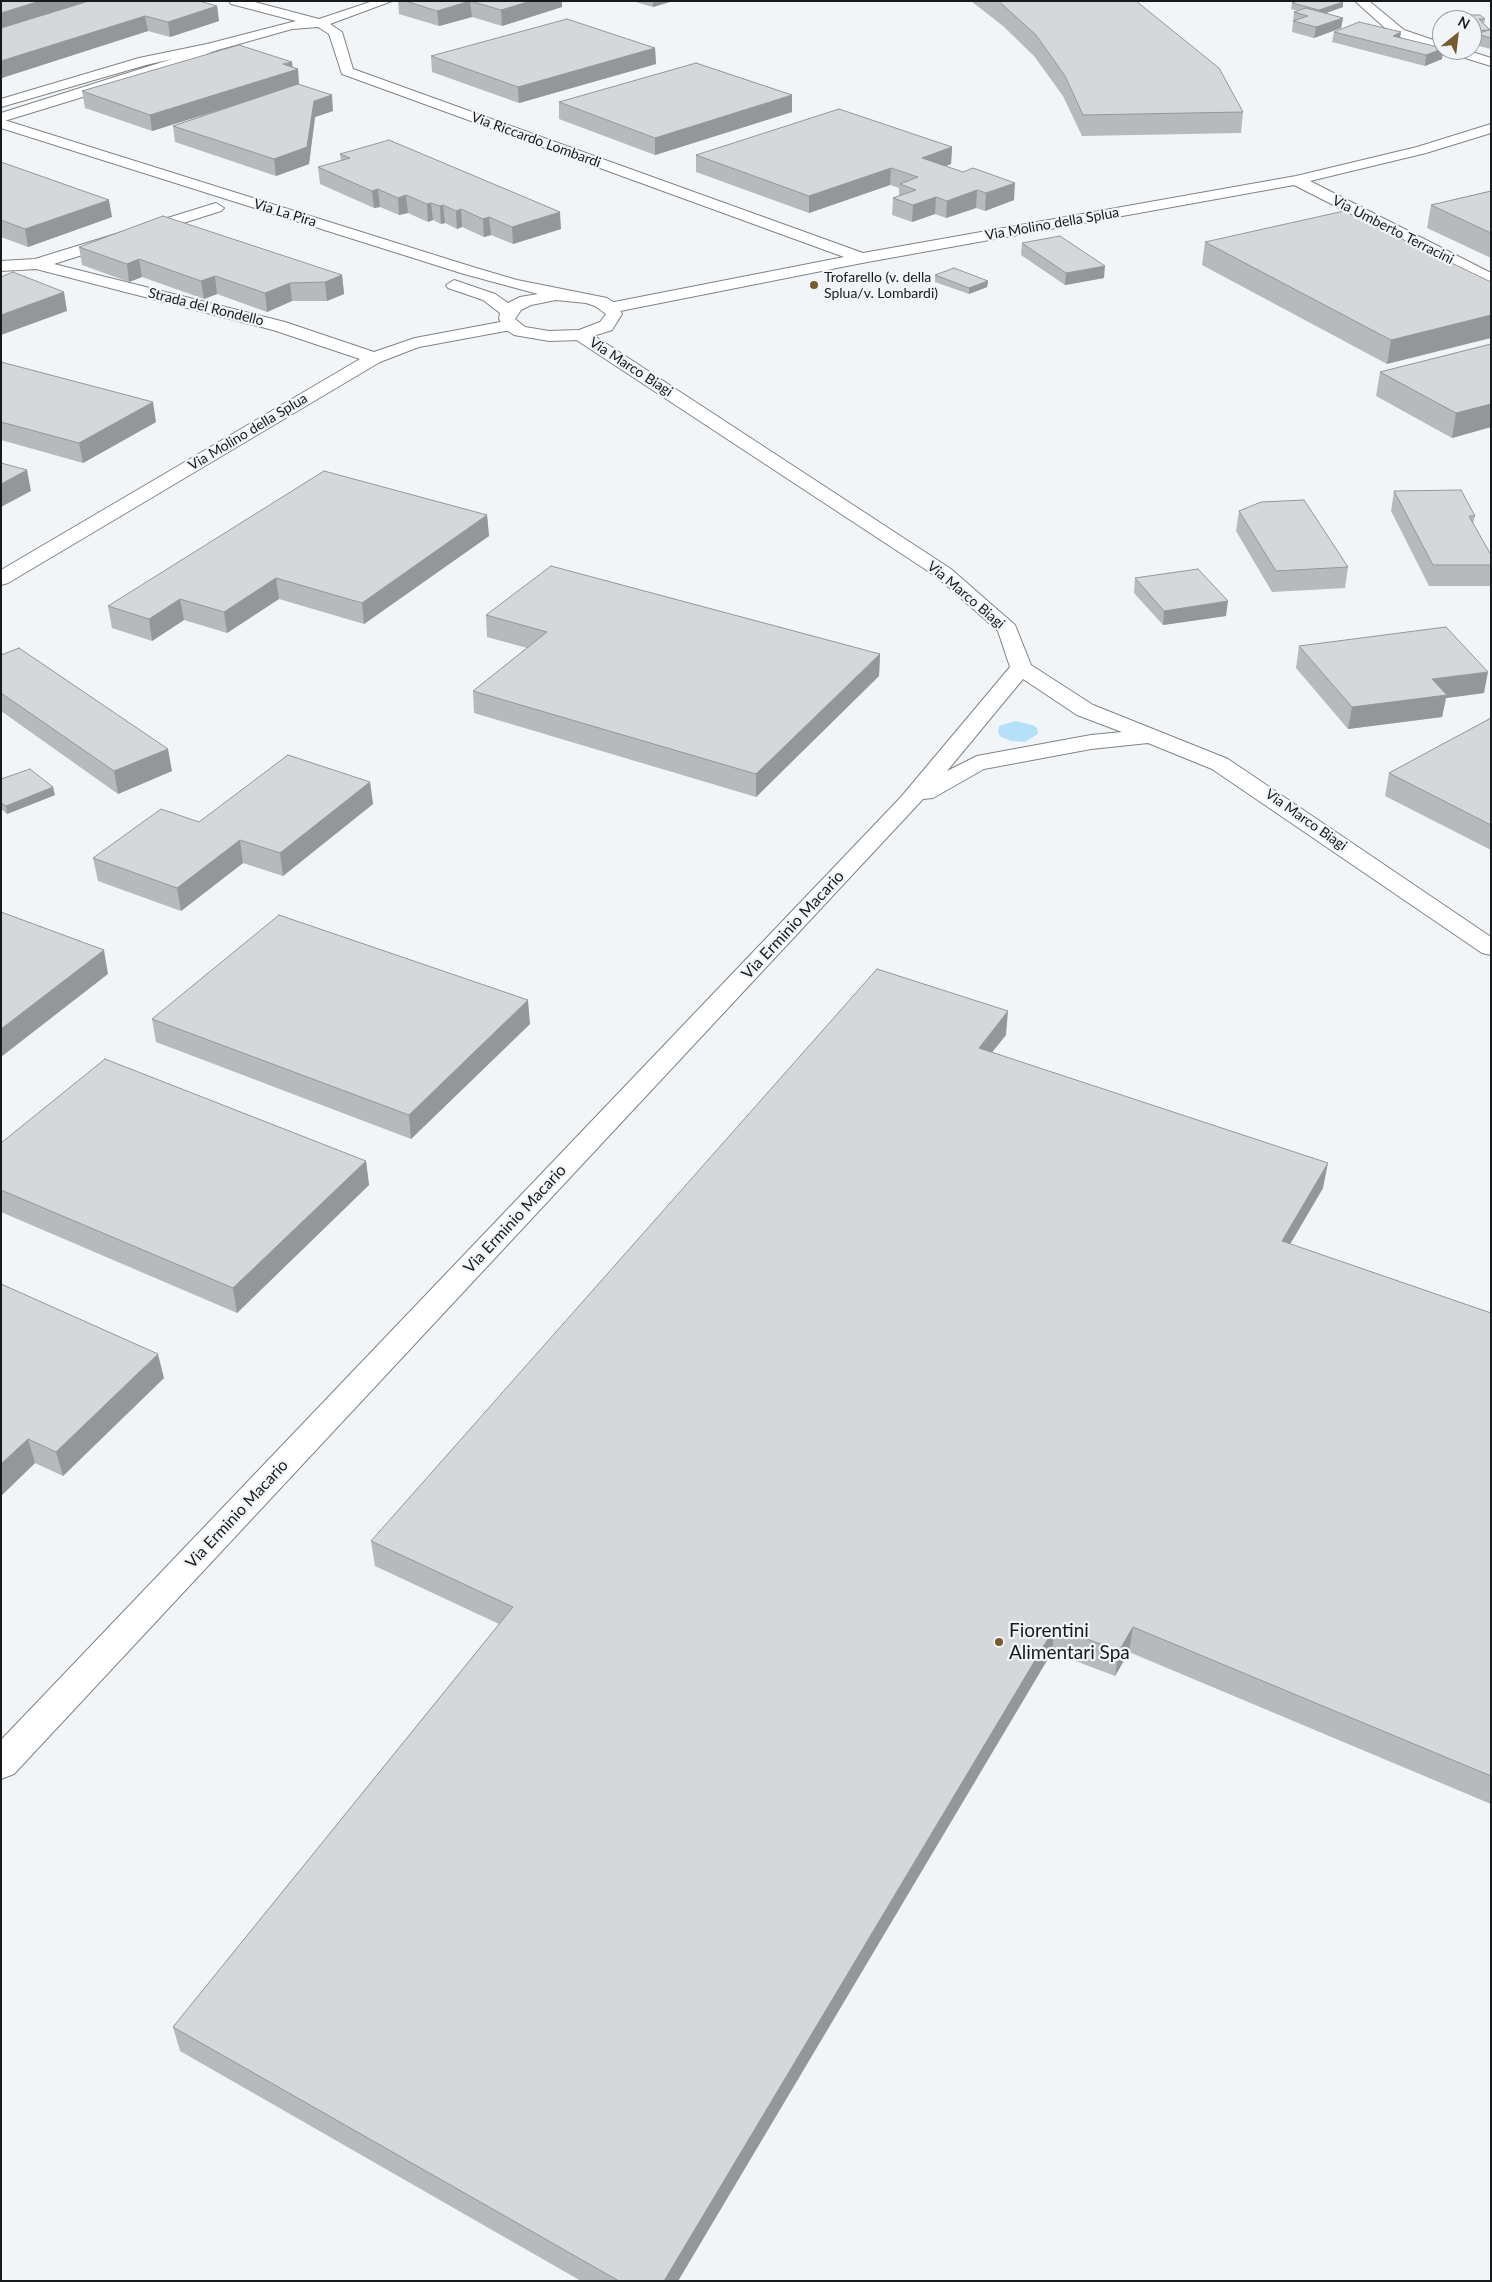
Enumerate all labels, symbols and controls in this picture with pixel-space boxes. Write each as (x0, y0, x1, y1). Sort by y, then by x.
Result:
north arrow (1432, 10, 1482, 60)
text: N (1455, 12, 1473, 32)
street label: Via Riccardo Lombardi (469, 109, 603, 171)
street label: Via Umberto Terracini (1329, 192, 1457, 268)
street label: Via La Pira (252, 195, 318, 231)
street label: Via Molino della Splua (984, 204, 1120, 244)
place label: Trofarello (v. della Splua/v. Lombardi) (824, 269, 938, 302)
marker: Trofarello (v. della Splua/v. Lombardi) (808, 279, 820, 291)
street label: Strada del Rondello (146, 285, 266, 329)
street label: Via Marco Biagi (586, 334, 676, 400)
street label: Via Molino della Splua (185, 390, 311, 474)
street label: Via Marco Biagi (924, 558, 1008, 632)
street label: Via Marco Biagi (1262, 786, 1350, 854)
street label: Via Erminio Macario (738, 867, 848, 983)
street label: Via Erminio Macario (460, 1161, 570, 1277)
street label: Via Erminio Macario (182, 1456, 292, 1572)
place label: Fiorentini Alimentari Spa (1009, 1620, 1130, 1664)
marker: Fiorentini Alimentari Spa (993, 1636, 1005, 1648)

